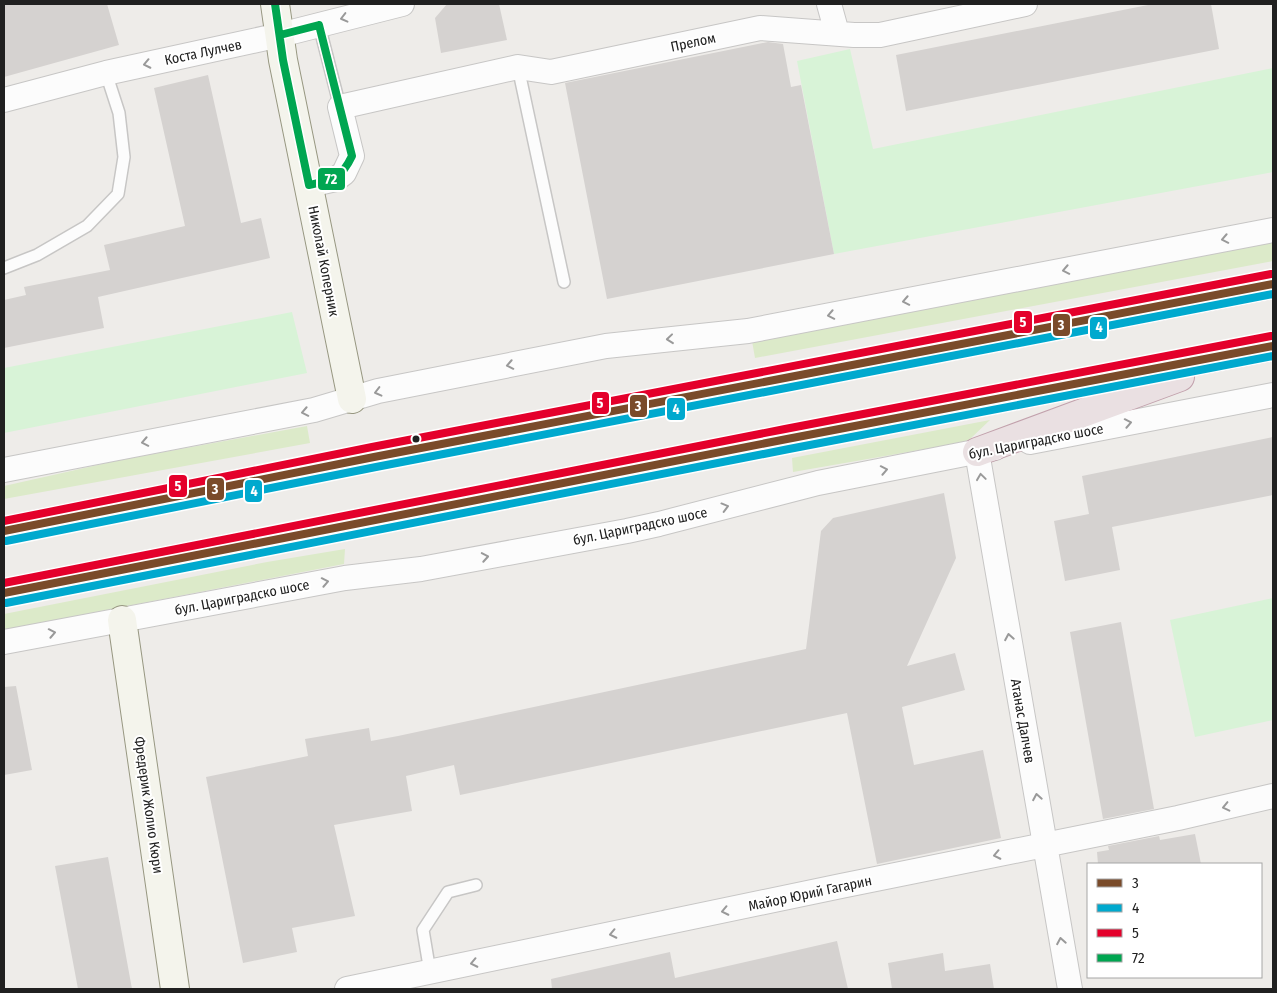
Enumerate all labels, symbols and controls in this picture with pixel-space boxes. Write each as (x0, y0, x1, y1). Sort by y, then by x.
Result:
one-way arrow (339, 12, 348, 23)
street label: Прелом (669, 29, 717, 56)
street label: Коста Лулчев (163, 36, 243, 69)
one-way arrow (142, 58, 151, 69)
line badge: 72 (317, 167, 346, 191)
text: 72 (325, 171, 338, 188)
street label: Николай Коперник (304, 204, 343, 318)
one-way arrow (1221, 234, 1230, 244)
one-way arrow (1061, 264, 1070, 275)
one-way arrow (902, 295, 911, 306)
one-way arrow (827, 310, 835, 320)
line badge: 5 (1013, 310, 1033, 334)
line badge: 3 (1052, 313, 1071, 337)
text: 5 (1020, 314, 1027, 331)
line badge: 4 (1089, 316, 1108, 340)
text: 3 (1057, 317, 1065, 334)
text: 4 (1095, 319, 1103, 336)
one-way arrow (666, 333, 674, 344)
one-way arrow (506, 359, 514, 370)
one-way arrow (375, 386, 383, 396)
line badge: 5 (591, 391, 610, 415)
line badge: 3 (629, 394, 648, 418)
text: 5 (597, 395, 604, 412)
line badge: 4 (666, 397, 686, 421)
text: 3 (634, 398, 642, 415)
text: 4 (672, 401, 680, 418)
one-way arrow (301, 406, 309, 416)
one-way arrow (1124, 418, 1133, 428)
street label: бул. Цариградско шосе (967, 420, 1105, 463)
unlabelled marker (411, 434, 421, 444)
one-way arrow (141, 437, 150, 447)
one-way arrow (879, 465, 888, 476)
one-way arrow (976, 472, 986, 481)
line badge: 5 (168, 474, 188, 498)
line badge: 3 (206, 477, 225, 501)
text: 5 (175, 478, 182, 495)
line badge: 4 (244, 479, 263, 503)
text: 3 (211, 481, 219, 498)
text: 4 (250, 483, 258, 500)
one-way arrow (721, 502, 730, 513)
street label: бул. Цариградско шосе (571, 504, 709, 549)
one-way arrow (481, 553, 490, 563)
street label: бул. Цариградско шосе (173, 576, 311, 619)
one-way arrow (320, 577, 329, 587)
one-way arrow (47, 629, 56, 639)
one-way arrow (1005, 632, 1015, 641)
street label: Атанас Далчев (1007, 677, 1038, 765)
street label: Фредерик Жолио Кюри (130, 735, 167, 875)
one-way arrow (1032, 792, 1042, 801)
one-way arrow (1221, 801, 1230, 812)
one-way arrow (993, 849, 1002, 859)
legend (1087, 863, 1262, 978)
street label: Майор Юрий Гагарин (747, 872, 873, 915)
text: 3 (1132, 874, 1139, 892)
text: 4 (1132, 899, 1139, 917)
one-way arrow (720, 905, 729, 916)
text: 5 (1132, 924, 1139, 942)
one-way arrow (608, 928, 617, 939)
one-way arrow (1057, 937, 1067, 946)
text: 72 (1132, 949, 1145, 967)
one-way arrow (470, 957, 478, 968)

